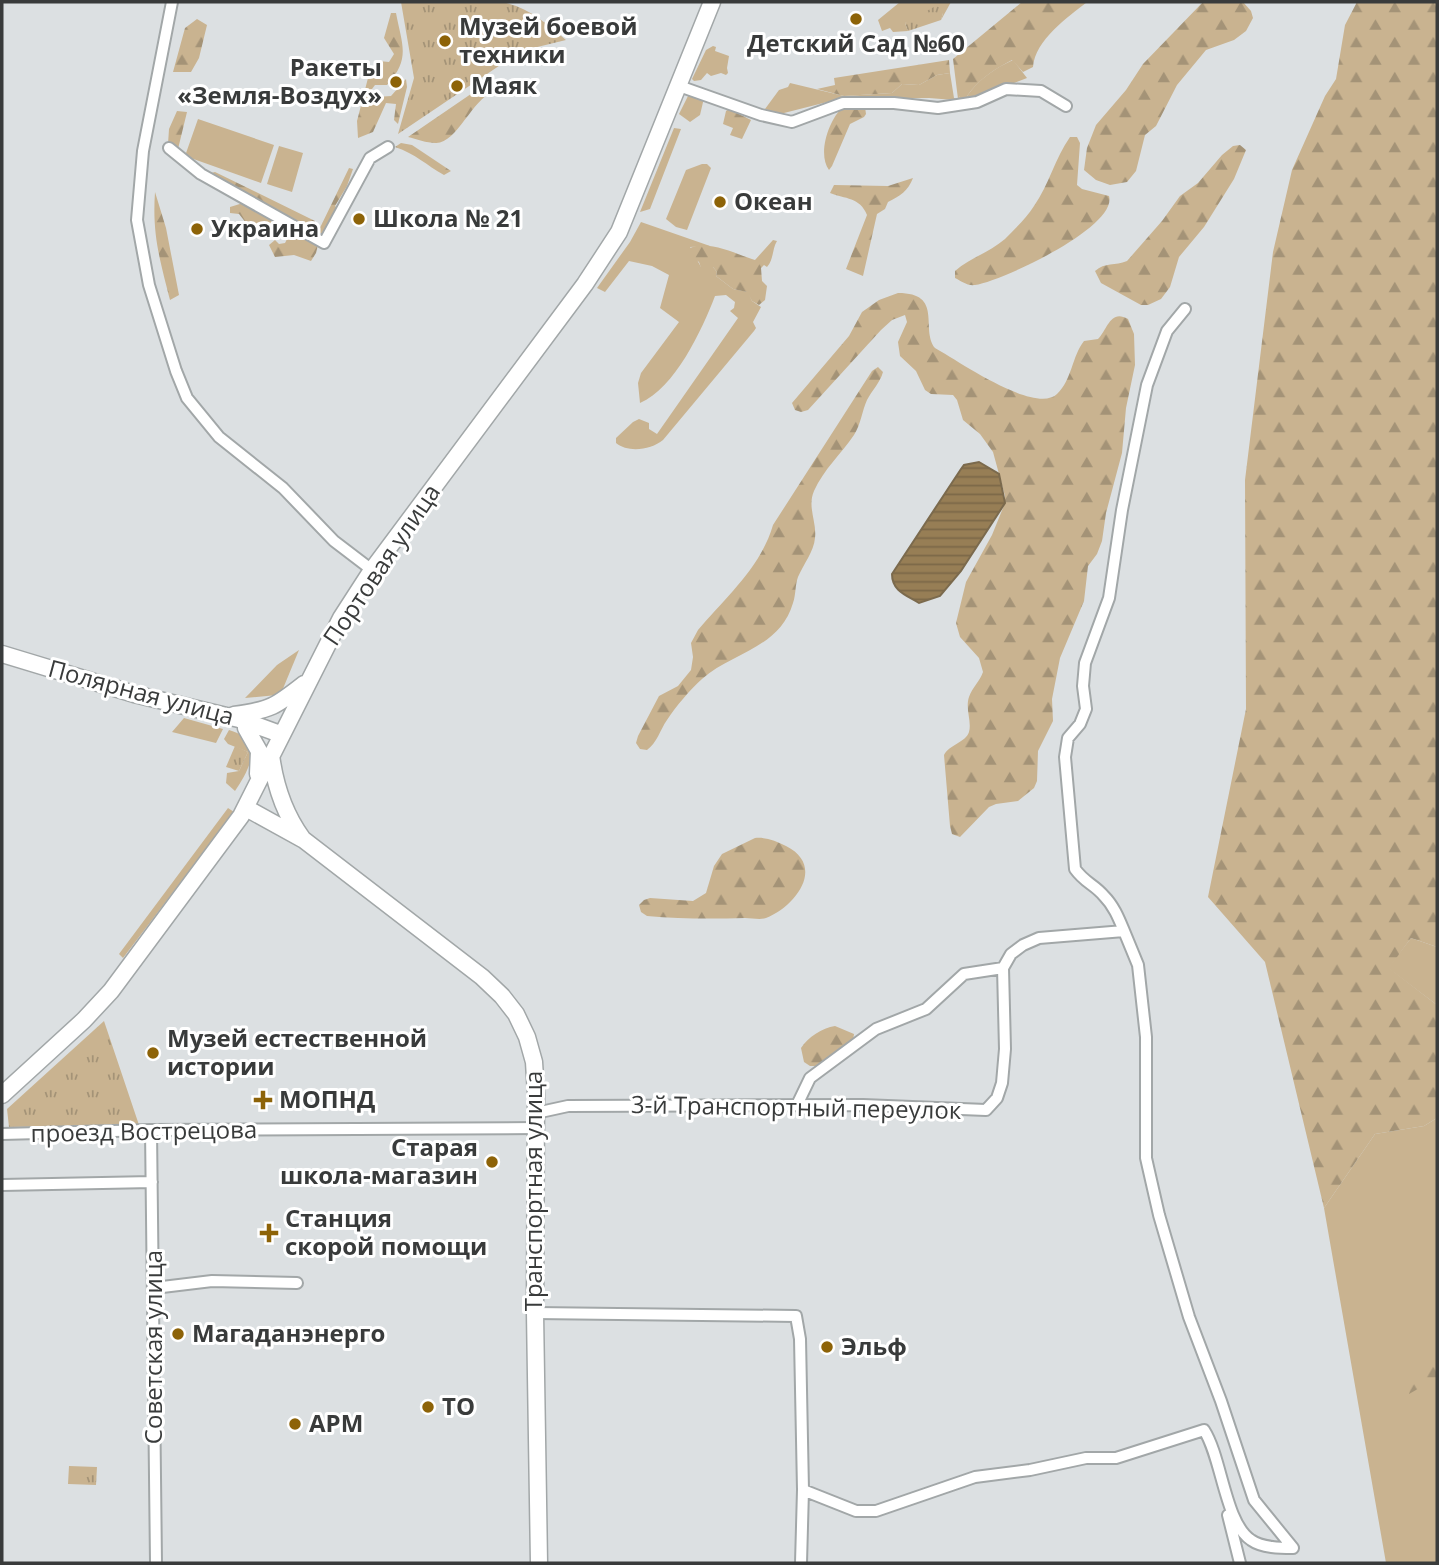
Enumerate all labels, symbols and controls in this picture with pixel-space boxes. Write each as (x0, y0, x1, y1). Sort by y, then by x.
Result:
place label: Музей боевой техники (459, 9, 638, 70)
marker: Детский Сад №60 (848, 11, 864, 27)
place label: Детский Сад №60 (747, 26, 965, 59)
marker: Музей боевой техники (437, 33, 453, 49)
place label: Ракеты «Земля-Воздух» (177, 50, 382, 111)
place label: Маяк (471, 68, 537, 101)
marker: Ракеты «Земля-Воздух» (388, 74, 404, 90)
marker: Маяк (449, 78, 465, 94)
place label: Океан (734, 184, 813, 217)
marker: Океан (712, 194, 728, 210)
place label: Школа № 21 (373, 201, 523, 234)
place label: Украина (211, 211, 319, 244)
marker: Школа № 21 (351, 211, 367, 227)
marker: Украина (189, 221, 205, 237)
street label: Портовая улица (314, 477, 447, 651)
street label: Полярная улица (45, 651, 238, 732)
place label: Музей естественной истории (167, 1021, 427, 1082)
marker: Музей естественной истории (145, 1045, 161, 1061)
street label: Транспортная улица (516, 1071, 549, 1311)
place label: МОПНД (279, 1082, 375, 1115)
street label: 3-й Транспортный переулок (631, 1087, 962, 1126)
marker: МОПНД (253, 1090, 273, 1110)
street label: проезд Вострецова (30, 1112, 258, 1149)
place label: Старая школа-магазин (280, 1130, 478, 1191)
marker: Старая школа-магазин (484, 1154, 500, 1170)
place label: Станция скорой помощи (285, 1201, 487, 1262)
marker: Станция скорой помощи (259, 1223, 279, 1243)
street label: Советская улица (136, 1250, 169, 1444)
place label: Магаданэнерго (192, 1316, 385, 1349)
marker: Магаданэнерго (170, 1326, 186, 1342)
place label: Эльф (841, 1329, 907, 1362)
marker: Эльф (819, 1339, 835, 1355)
place label: ТО (442, 1389, 475, 1422)
marker: ТО (420, 1399, 436, 1415)
place label: АРМ (309, 1406, 363, 1439)
marker: АРМ (287, 1416, 303, 1432)

